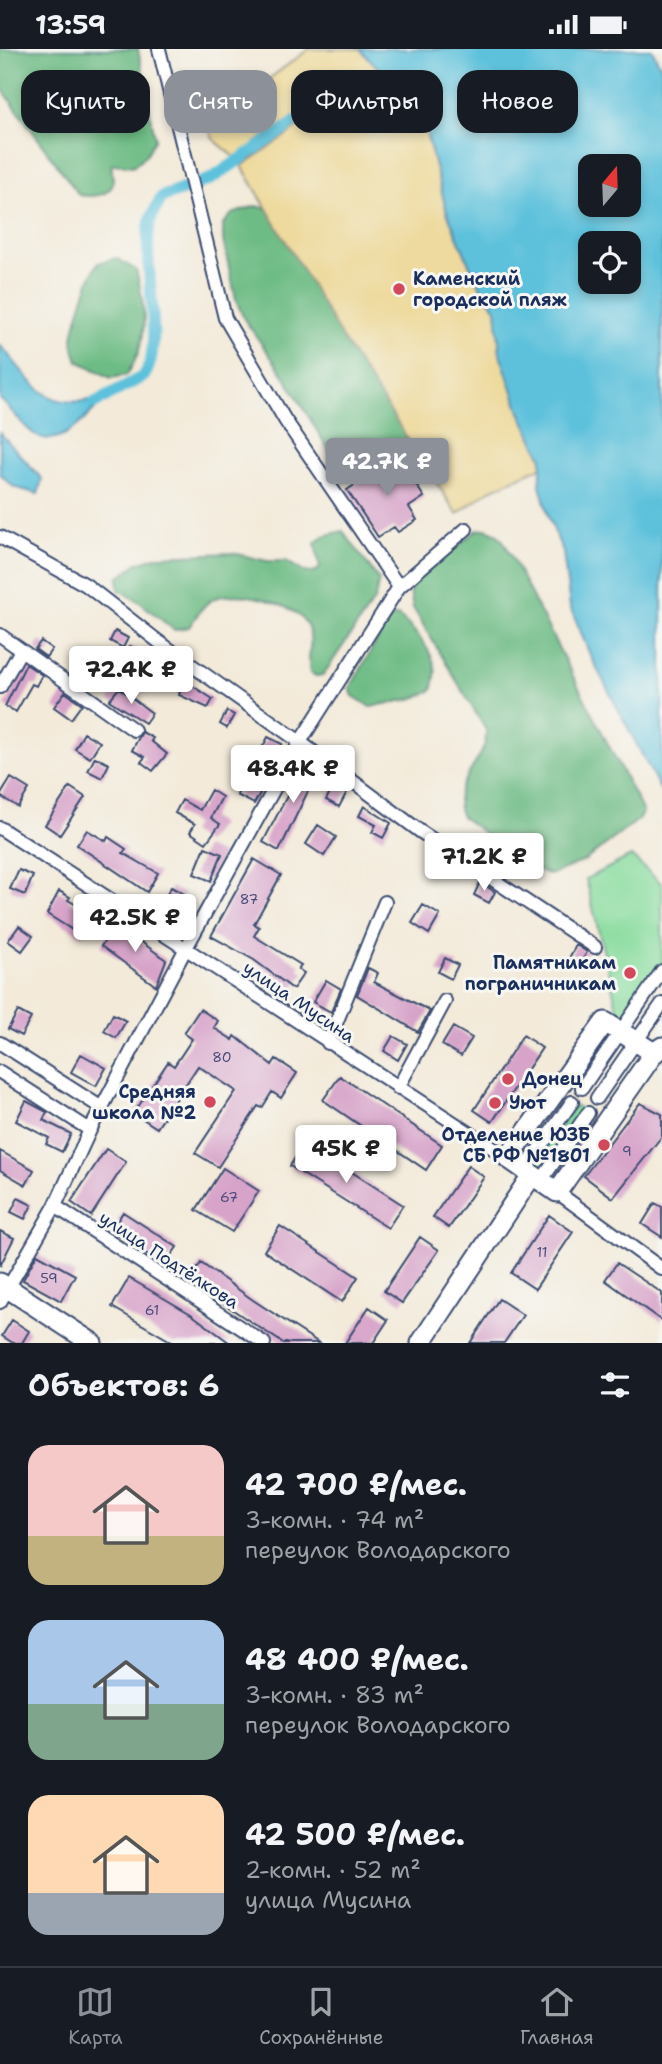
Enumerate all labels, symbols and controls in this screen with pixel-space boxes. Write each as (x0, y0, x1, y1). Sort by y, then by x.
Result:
text: 13:59 (35, 7, 106, 42)
chip: Купить (21, 70, 150, 133)
chip: Снять (164, 70, 277, 133)
chip: Фильтры (291, 70, 443, 133)
chip: Новое (457, 70, 578, 133)
north arrow (578, 154, 640, 217)
map controls (578, 154, 641, 294)
button: locate (578, 231, 641, 294)
place label: Каменский городской пляж (413, 267, 567, 312)
marker: Каменский городской пляж (391, 281, 407, 297)
pin: 42.7K ₽ (322, 439, 452, 498)
text: 42.7K ₽ (342, 446, 432, 476)
pin: 72.4K ₽ (66, 647, 196, 706)
text: 72.4K ₽ (85, 654, 177, 684)
pin: 48.4K ₽ (228, 745, 358, 805)
text: 48.4K ₽ (247, 753, 339, 783)
pin: 71.2K ₽ (419, 833, 549, 893)
text: 71.2K ₽ (441, 841, 527, 871)
house number: 87 (240, 890, 258, 908)
pin: 42.5K ₽ (70, 895, 200, 954)
text: 42.5K ₽ (89, 902, 181, 932)
place label: Памятникам пограничникам (464, 951, 616, 996)
street label: улица Мусина (238, 956, 360, 1048)
marker: Памятникам пограничникам (622, 965, 638, 981)
house number: 80 (212, 1048, 232, 1066)
place label: Донец (522, 1067, 583, 1091)
marker: Донец (500, 1071, 516, 1087)
place label: Средняя школа №2 (92, 1080, 196, 1125)
place label: Уют (509, 1091, 547, 1115)
marker: Средняя школа №2 (202, 1094, 218, 1110)
marker: Уют (487, 1095, 503, 1111)
place label: Отделение ЮЗБ СБ РФ №1801 (442, 1123, 590, 1168)
pin: 45K ₽ (297, 1125, 395, 1185)
text: 45K ₽ (311, 1133, 381, 1163)
marker: Отделение ЮЗБ СБ РФ №1801 (596, 1137, 612, 1153)
house number: 9 (622, 1142, 632, 1160)
house number: 67 (220, 1188, 238, 1206)
street label: улица Подтёлкова (94, 1206, 244, 1314)
house number: 11 (536, 1243, 548, 1261)
house number: 59 (40, 1269, 58, 1287)
house number: 61 (145, 1301, 159, 1319)
text: Объектов: 6 (28, 1365, 220, 1406)
icon: filters (596, 1366, 634, 1404)
text: 42 700 ₽/мес. (245, 1464, 467, 1505)
icon: home (84, 1473, 168, 1557)
text: 3-комн. · 74 m² (245, 1505, 424, 1535)
text: переулок Володарского (245, 1535, 511, 1565)
text: 48 400 ₽/мес. (245, 1639, 469, 1680)
icon: home (84, 1648, 168, 1732)
text: 3-комн. · 83 m² (245, 1680, 424, 1710)
text: переулок Володарского (245, 1710, 511, 1740)
text: 42 500 ₽/мес. (245, 1814, 465, 1855)
icon: home (84, 1823, 168, 1907)
text: 2-комн. · 52 m² (245, 1855, 421, 1885)
text: улица Мусина (245, 1885, 411, 1915)
tab: Карта (68, 1983, 123, 2050)
tab: Сохранённые (259, 1983, 383, 2050)
tab: Главная (520, 1983, 594, 2050)

